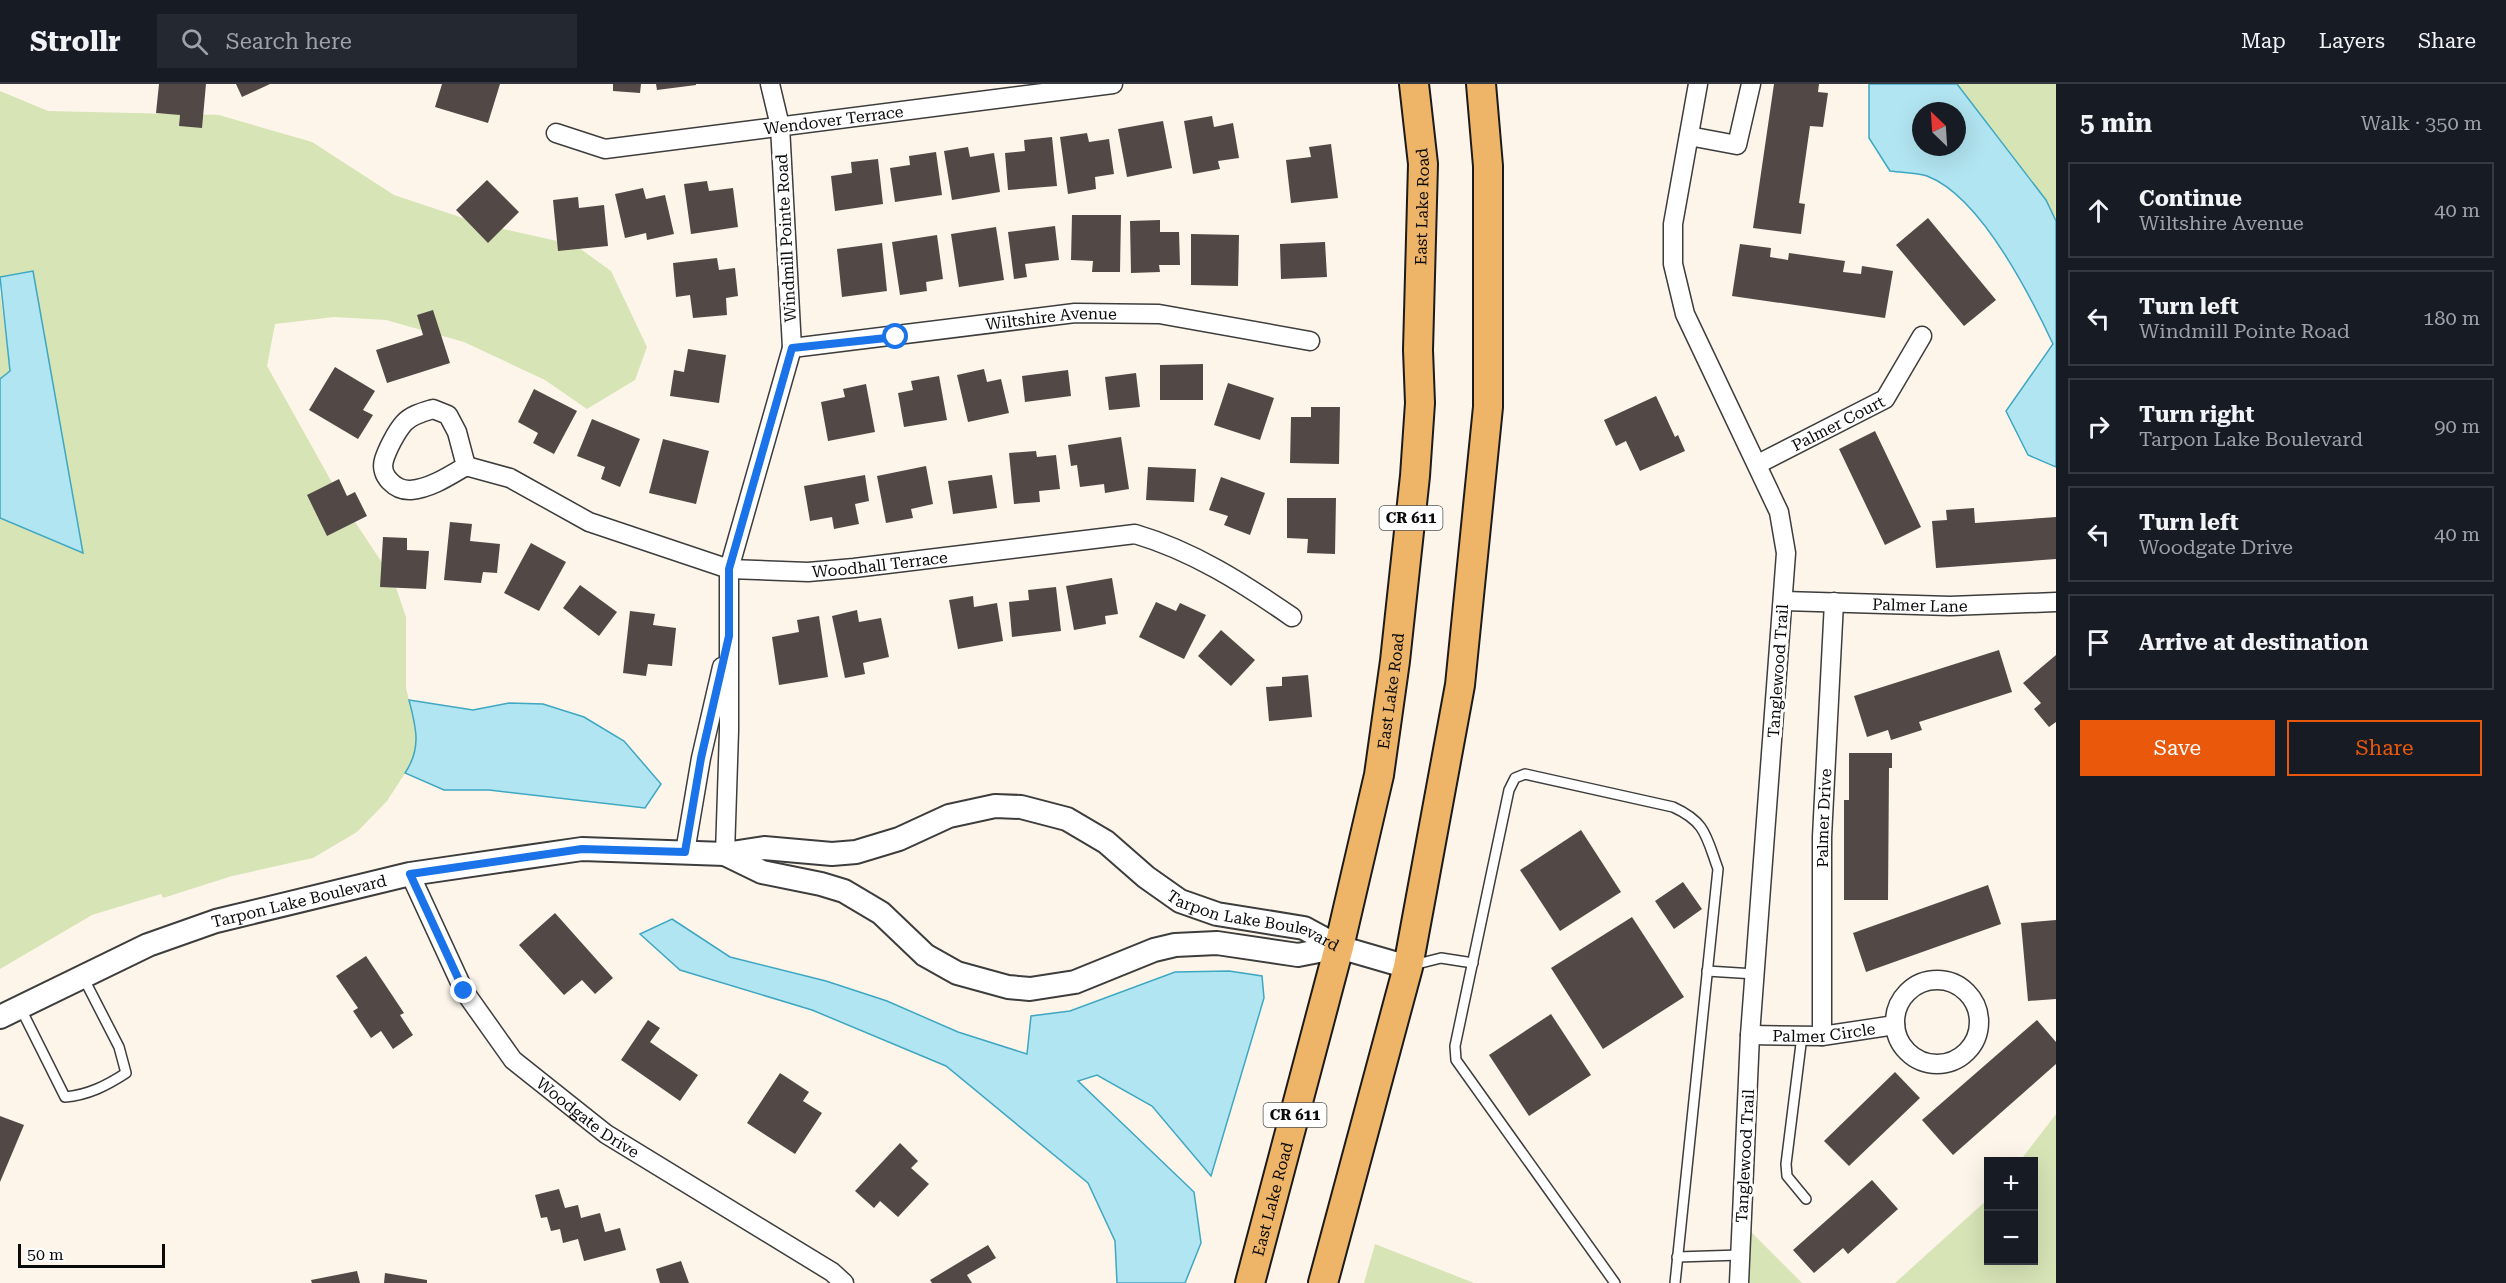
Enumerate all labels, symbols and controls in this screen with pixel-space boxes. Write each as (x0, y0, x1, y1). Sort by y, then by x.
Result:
search box (157, 14, 577, 68)
text: Strollr (30, 25, 121, 58)
icon: search (178, 25, 211, 58)
text: Search here (226, 29, 352, 54)
text: Map (2241, 29, 2286, 53)
text: Layers (2319, 29, 2385, 53)
text: Share (2418, 29, 2476, 53)
street label: Wendover Terrace (763, 101, 905, 138)
north arrow (1912, 102, 1966, 156)
text: 5 min (2080, 108, 2152, 138)
text: Walk · 350 m (2361, 111, 2482, 135)
street label: East Lake Road (1411, 147, 1433, 266)
street label: Windmill Pointe Road (772, 153, 800, 323)
text: Continue (2139, 186, 2242, 211)
icon: ahead (2082, 194, 2115, 227)
text: 40 m (2434, 198, 2480, 222)
text: Wiltshire Avenue (2139, 211, 2304, 235)
text: Turn left (2139, 294, 2239, 319)
icon: left (2082, 302, 2115, 335)
street label: Wiltshire Avenue (984, 303, 1117, 333)
text: 180 m (2423, 306, 2480, 330)
text: Windmill Pointe Road (2139, 319, 2350, 343)
route start (882, 323, 908, 349)
street label: Palmer Court (1789, 391, 1888, 455)
text: Turn right (2139, 402, 2254, 427)
icon: right (2082, 410, 2115, 443)
text: 90 m (2434, 414, 2480, 438)
text: Tarpon Lake Boulevard (2139, 427, 2363, 451)
road number: CR 611 (1380, 506, 1442, 530)
text: Turn left (2139, 510, 2239, 535)
icon: left (2082, 518, 2115, 551)
text: 40 m (2434, 522, 2480, 546)
text: Woodgate Drive (2139, 535, 2293, 559)
street label: Woodhall Terrace (811, 547, 949, 581)
street label: Palmer Lane (1872, 594, 1968, 616)
street label: Tanglewood Trail (1764, 604, 1792, 738)
icon: arrive (2082, 626, 2115, 659)
text: Arrive at destination (2139, 630, 2368, 655)
street label: East Lake Road (1373, 632, 1407, 750)
button: Save (2080, 720, 2275, 776)
button: Share (2287, 720, 2482, 776)
street label: Palmer Drive (1812, 768, 1835, 868)
street label: Tarpon Lake Boulevard (209, 871, 388, 931)
street label: Tarpon Lake Boulevard (1164, 886, 1343, 955)
route end (450, 977, 476, 1003)
street label: Palmer Circle (1772, 1019, 1877, 1046)
street label: Woodgate Drive (533, 1073, 643, 1162)
street label: Tanglewood Trail (1732, 1089, 1758, 1223)
road number: CR 611 (1264, 1103, 1326, 1127)
street label: East Lake Road (1248, 1140, 1296, 1258)
map controls (1984, 1157, 2038, 1265)
button: + (1984, 1157, 2038, 1211)
button: − (1984, 1211, 2038, 1265)
scale bar (18, 1241, 165, 1268)
text: 50 m (27, 1245, 64, 1264)

